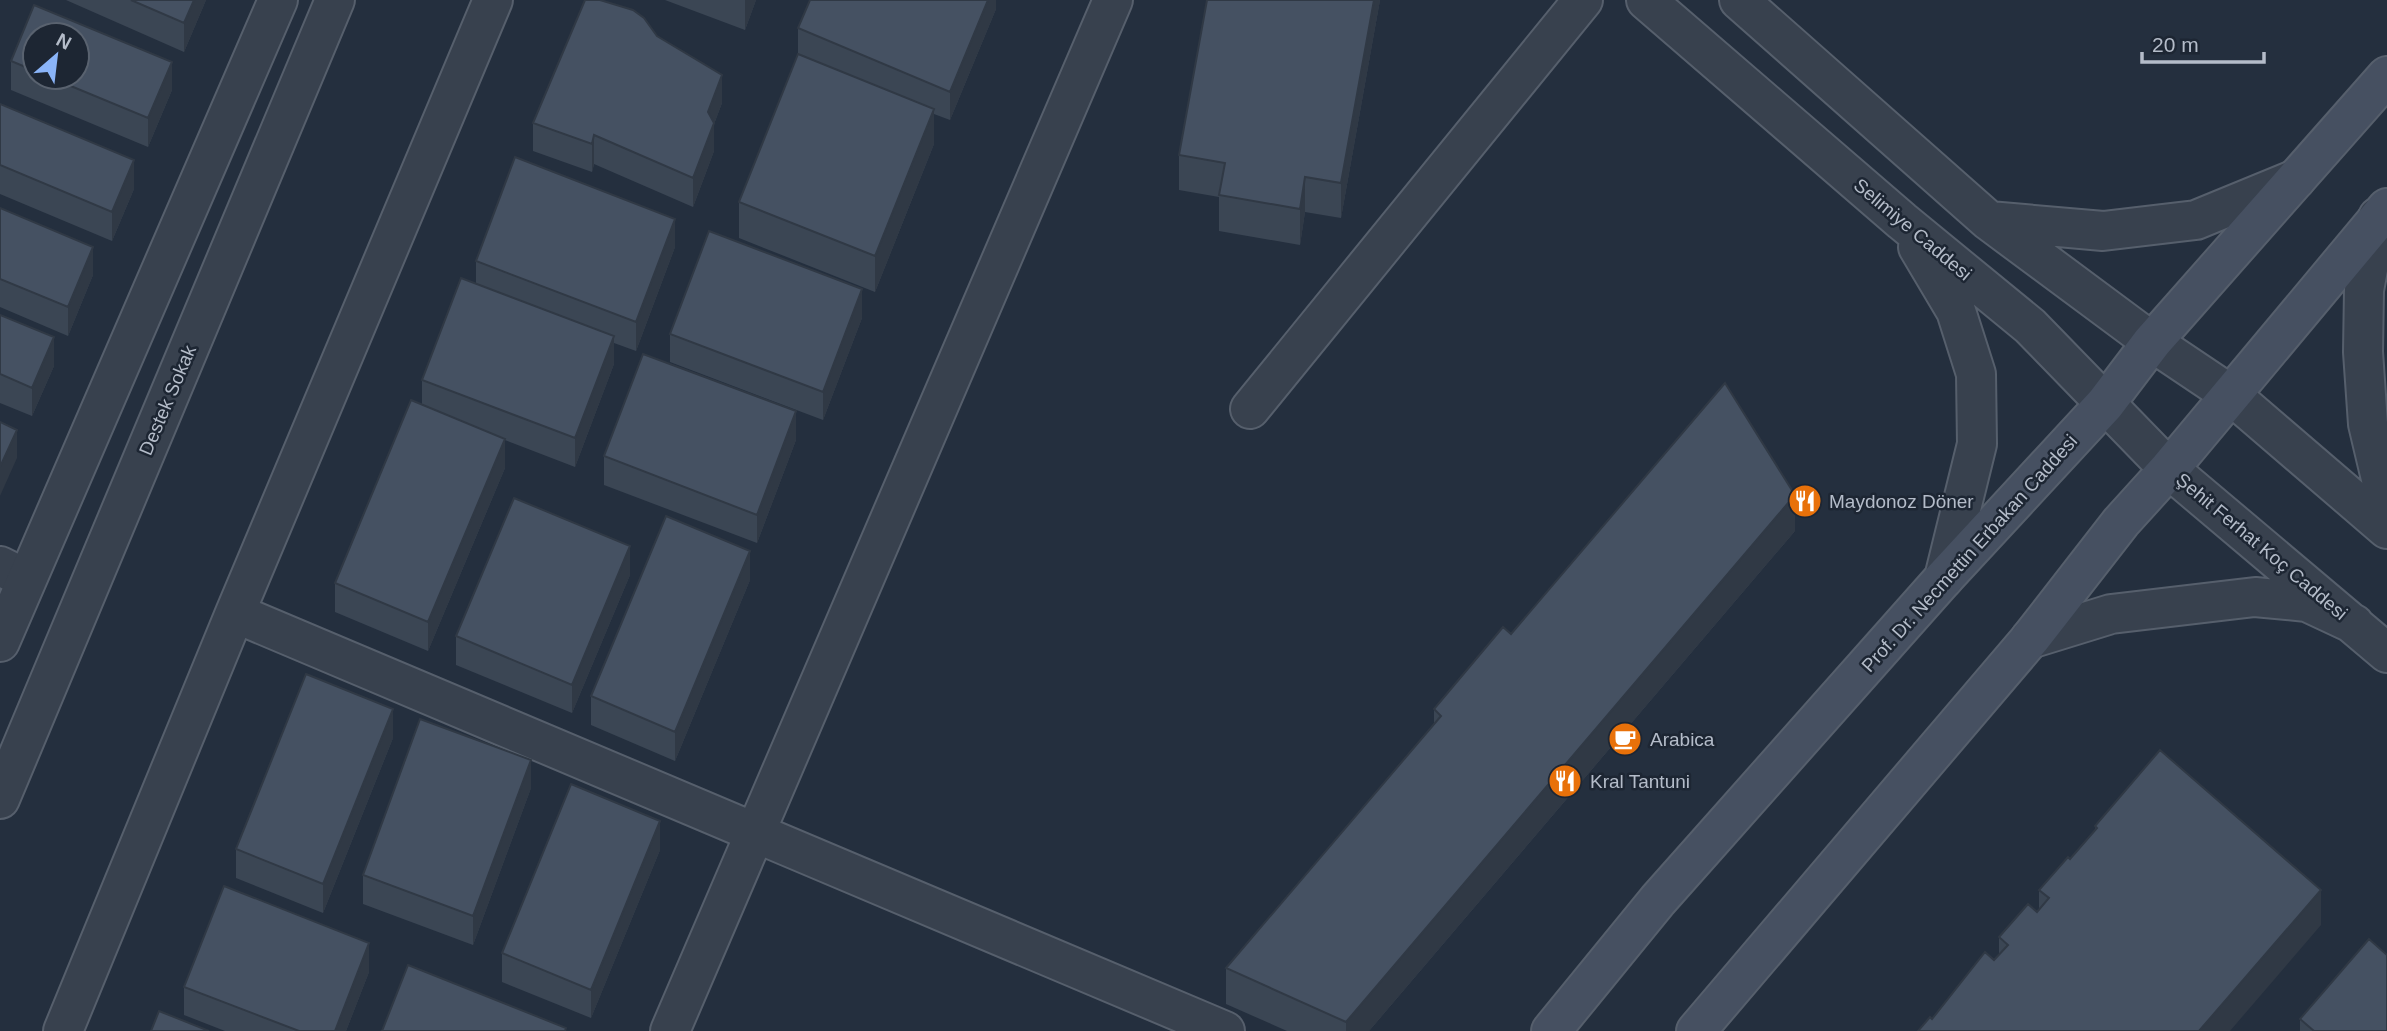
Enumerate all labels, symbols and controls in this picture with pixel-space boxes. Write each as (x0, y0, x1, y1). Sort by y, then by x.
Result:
north arrow (21, 21, 91, 91)
scale bar (2142, 21, 2264, 65)
text: N (53, 29, 75, 54)
text: 20 m (2152, 33, 2199, 56)
street label: Selimiye Caddesi (1850, 174, 1976, 285)
street label: Destek Sokak (135, 342, 200, 458)
street label: Prof. Dr. Necmettin Erbakan Caddesi (1857, 431, 2081, 676)
street label: Şehit Ferhat Koç Caddesi (2172, 469, 2351, 624)
restaurant icon: Maydonoz Döner (1786, 482, 1824, 520)
place label: Maydonoz Döner (1829, 491, 1974, 512)
cafe icon: Arabica (1606, 720, 1644, 758)
place label: Arabica (1650, 729, 1715, 750)
restaurant icon: Kral Tantuni (1546, 762, 1584, 800)
place label: Kral Tantuni (1590, 771, 1690, 792)

